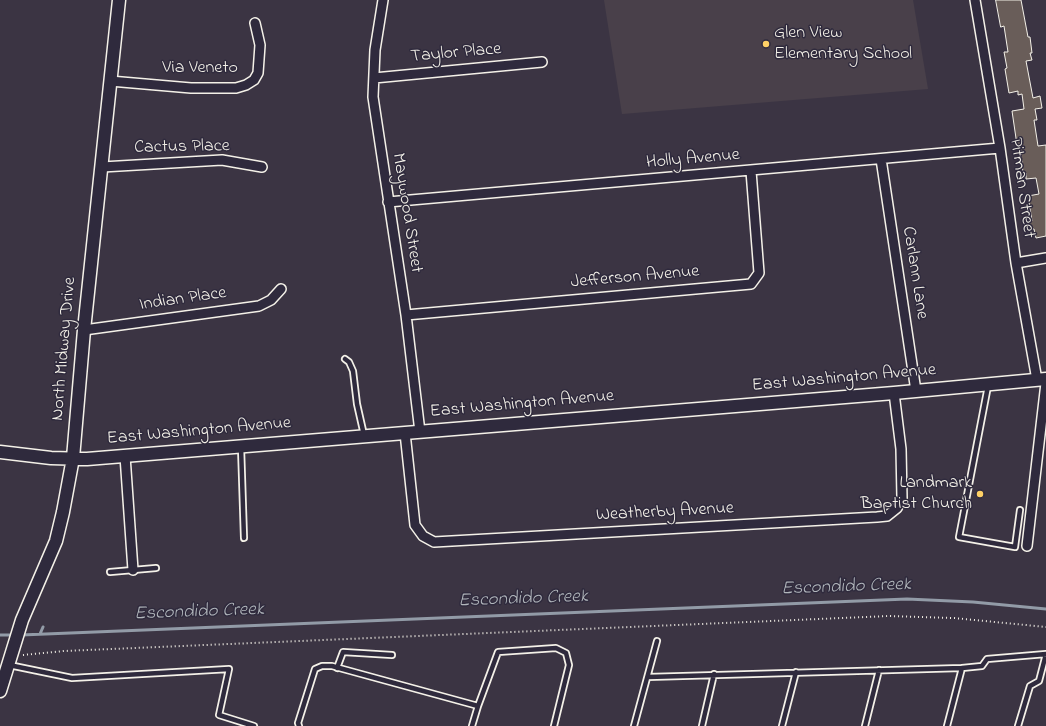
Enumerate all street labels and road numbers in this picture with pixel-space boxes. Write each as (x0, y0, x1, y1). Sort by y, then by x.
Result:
street label: Taylor Place (410, 39, 502, 69)
street label: Via Veneto (162, 58, 238, 80)
street label: Cactus Place (134, 136, 230, 160)
street label: Pitman Street (1003, 136, 1039, 240)
street label: Holly Avenue (645, 145, 741, 175)
street label: Maywood Street (386, 152, 426, 274)
street label: Carlann Lane (896, 225, 932, 321)
street label: Jefferson Avenue (570, 262, 700, 294)
street label: North Midway Drive (48, 276, 82, 422)
street label: Indian Place (138, 283, 228, 317)
street label: East Washington Avenue (751, 360, 937, 398)
street label: East Washington Avenue (429, 386, 615, 424)
street label: East Washington Avenue (106, 413, 292, 451)
street label: Weatherby Avenue (596, 499, 734, 527)

